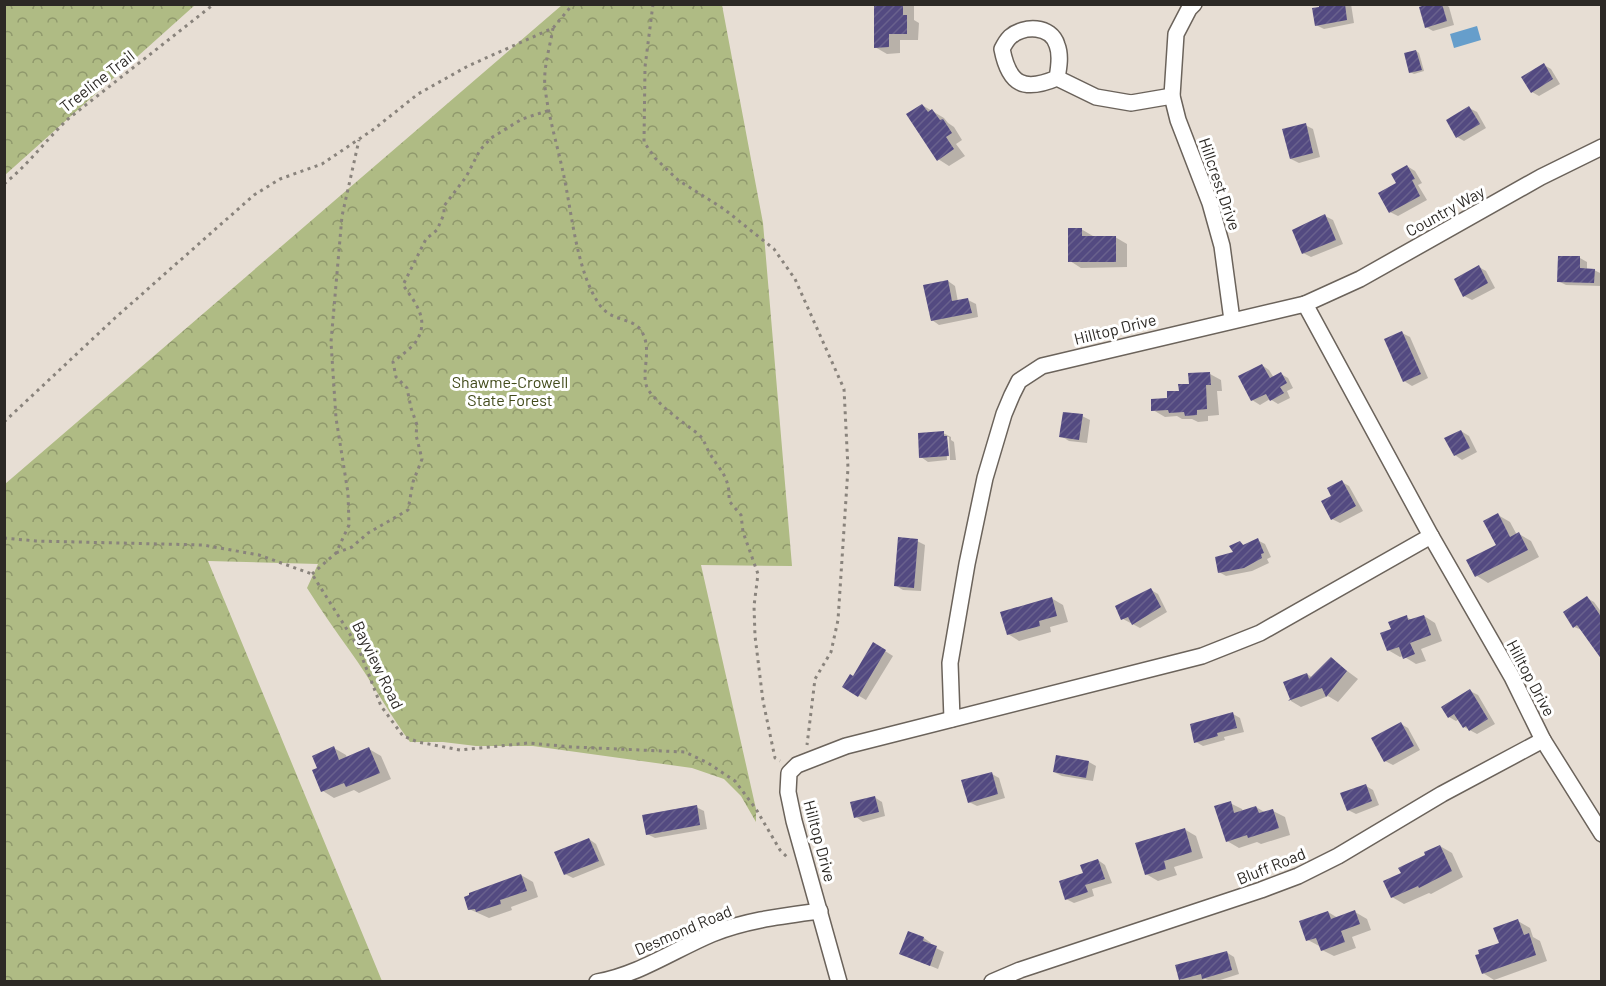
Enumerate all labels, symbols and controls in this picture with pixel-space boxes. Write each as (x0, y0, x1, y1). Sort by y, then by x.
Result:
street label: Treeline Trail (56, 46, 138, 116)
street label: Hillcrest Drive (1196, 135, 1245, 233)
street label: Country Way (1402, 181, 1488, 240)
street label: Hilltop Drive (1072, 309, 1158, 348)
park label: Shawme-Crowell State Forest (452, 372, 568, 409)
street label: Bayview Road (349, 618, 408, 712)
street label: Hilltop Drive (1503, 636, 1560, 719)
street label: Hilltop Drive (800, 798, 841, 884)
street label: Bluff Road (1234, 843, 1308, 888)
street label: Desmond Road (631, 901, 734, 959)

